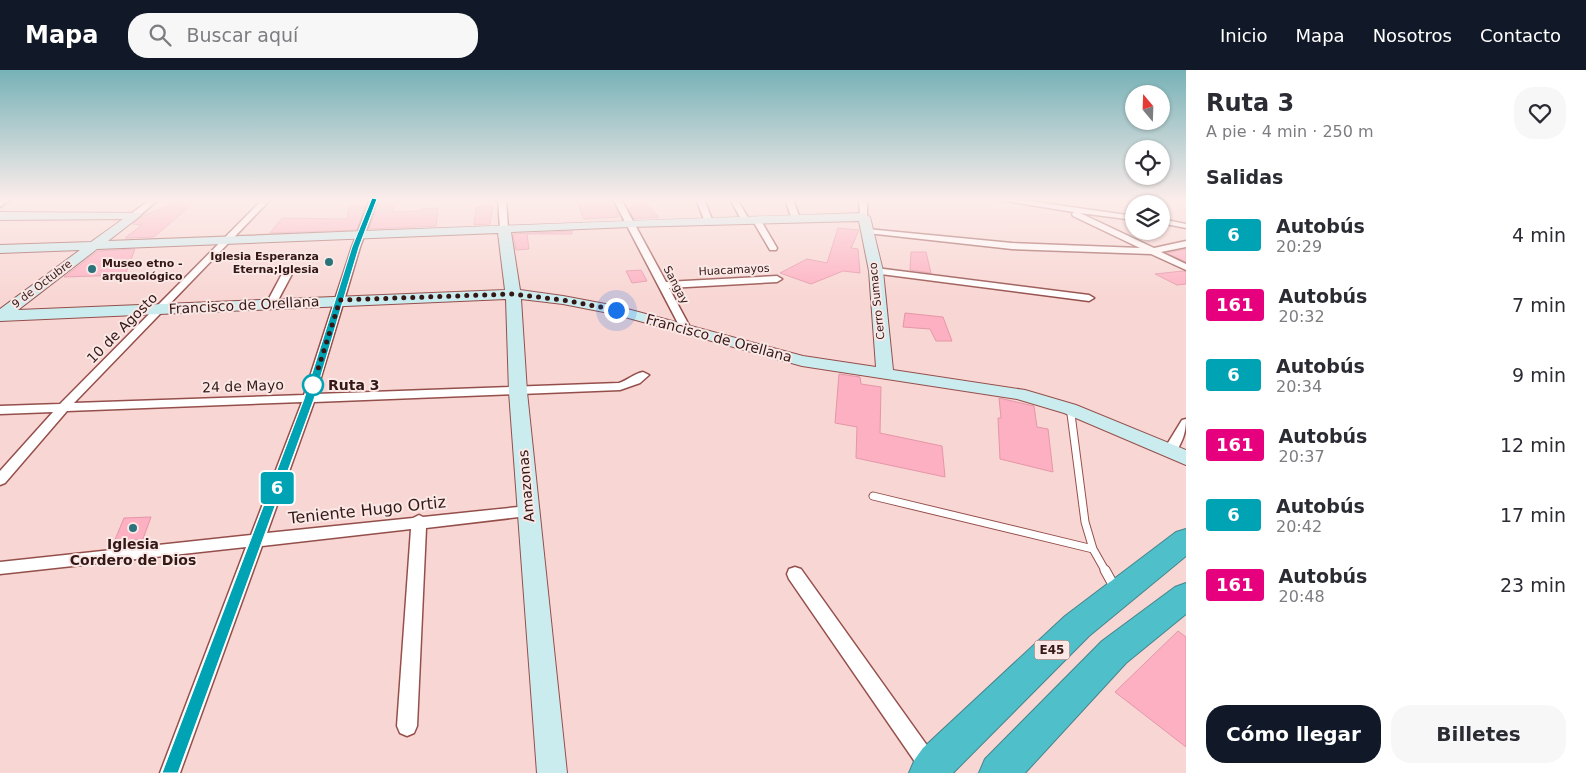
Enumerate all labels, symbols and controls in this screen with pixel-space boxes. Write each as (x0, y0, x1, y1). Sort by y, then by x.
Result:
search box (128, 13, 478, 58)
text: Mapa (25, 21, 98, 49)
icon: search (146, 21, 174, 49)
text: Buscar aquí (186, 24, 298, 46)
text: Inicio (1220, 25, 1268, 46)
text: Mapa (1296, 25, 1345, 46)
text: Nosotros (1373, 25, 1452, 46)
text: Contacto (1480, 25, 1561, 46)
north arrow (1125, 85, 1170, 130)
map controls (1125, 85, 1170, 240)
button: heart (1514, 87, 1566, 139)
text: Ruta 3 (1206, 89, 1294, 117)
text: A pie · 4 min · 250 m (1206, 122, 1374, 141)
button: locate (1125, 140, 1170, 185)
text: Salidas (1206, 166, 1283, 188)
button: layers (1125, 195, 1170, 240)
text: Autobús (1276, 215, 1365, 237)
text: 6 (1227, 224, 1240, 245)
text: 4 min (1512, 224, 1566, 246)
text: 20:29 (1276, 237, 1322, 256)
place label: Iglesia Esperanza Eterna;Iglesia (210, 250, 319, 276)
marker: Iglesia Esperanza Eterna;Iglesia (323, 256, 335, 268)
street label: 9 de Octubre (9, 257, 75, 311)
place label: Museo etno - arqueológico (102, 257, 183, 283)
street label: Huacamayos (698, 262, 770, 278)
street label: Cerro Sumaco (866, 262, 888, 340)
marker: Museo etno - arqueológico (86, 263, 98, 275)
street label: Sangay (661, 264, 692, 307)
text: Autobús (1279, 285, 1367, 307)
street label: 10 de Agosto (84, 290, 160, 366)
street label: Francisco de Orellana (168, 293, 320, 317)
text: 161 (1216, 294, 1254, 315)
text: 7 min (1512, 294, 1566, 316)
your location (604, 298, 629, 323)
text: 20:32 (1279, 307, 1325, 326)
street label: Francisco de Orellana (644, 311, 794, 365)
text: Autobús (1276, 355, 1365, 377)
text: 6 (1227, 364, 1240, 385)
text: 9 min (1512, 364, 1566, 386)
marker: Ruta 3 (302, 374, 324, 396)
street label: 24 de Mayo (202, 377, 284, 395)
place label: Ruta 3 (328, 377, 380, 393)
text: 20:34 (1276, 377, 1322, 396)
text: Autobús (1279, 425, 1367, 447)
text: 161 (1216, 434, 1254, 455)
text: 12 min (1500, 434, 1566, 456)
text: 20:37 (1279, 447, 1325, 466)
street label: Amazonas (515, 449, 537, 523)
line badge: 6 (261, 472, 293, 504)
text: 6 (271, 477, 283, 498)
street label: Teniente Hugo Ortiz (286, 492, 447, 528)
text: Autobús (1276, 495, 1365, 517)
text: 6 (1227, 504, 1240, 525)
text: 17 min (1500, 504, 1566, 526)
text: 20:42 (1276, 517, 1322, 536)
marker: Iglesia Cordero de Dios (127, 522, 139, 534)
place label: Iglesia Cordero de Dios (70, 536, 196, 568)
text: Autobús (1279, 565, 1367, 587)
text: 161 (1216, 574, 1254, 595)
text: 23 min (1500, 574, 1566, 596)
text: 20:48 (1279, 587, 1325, 606)
road number: E45 (1034, 640, 1070, 660)
button: Cómo llegar (1206, 705, 1381, 763)
button: Billetes (1391, 705, 1566, 763)

